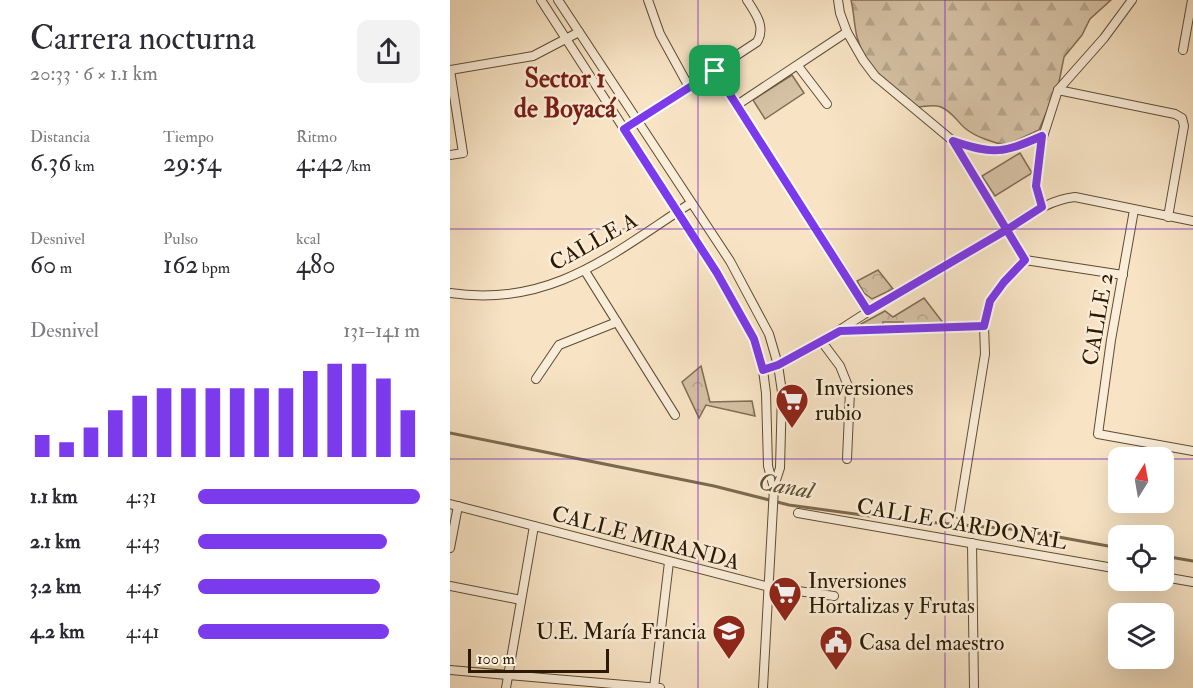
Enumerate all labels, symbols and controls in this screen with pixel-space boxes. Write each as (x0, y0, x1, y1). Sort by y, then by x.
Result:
text: Carrera nocturna (30, 18, 255, 59)
button: share (357, 20, 420, 83)
pin (689, 45, 740, 96)
icon: arrive (698, 54, 731, 87)
text: 20:33 · 6 × 1.1 km (30, 61, 158, 86)
district label: Sector 1 de Boyacá (514, 63, 617, 126)
text: Distancia (30, 127, 90, 147)
text: Tiempo (163, 127, 214, 147)
text: Ritmo (296, 127, 337, 147)
text: 6.36 (30, 147, 71, 179)
text: 29:54 (163, 147, 221, 179)
text: 4:42 (296, 147, 344, 179)
text: km (71, 156, 95, 176)
text: /km (344, 156, 371, 176)
street label: CALLE A (545, 206, 642, 277)
text: Desnivel (30, 229, 85, 249)
text: Pulso (163, 229, 198, 249)
text: kcal (296, 229, 321, 249)
text: 60 (30, 249, 56, 281)
text: 162 (163, 249, 198, 281)
text: 480 (296, 249, 336, 281)
text: m (56, 258, 72, 278)
text: bpm (198, 258, 230, 278)
street label: CALLE 2 (1076, 271, 1120, 368)
text: Desnivel (30, 318, 99, 343)
text: 131–141 m (343, 318, 420, 343)
place label: Inversiones rubio (815, 374, 914, 427)
supermarket icon: Inversiones rubio (774, 382, 810, 429)
north arrow (1108, 447, 1174, 513)
map controls (1108, 447, 1174, 669)
water label: Canal (756, 466, 818, 507)
text: 1.1 km (30, 484, 77, 509)
text: 4:31 (126, 484, 157, 509)
street label: CALLE CARDONAL (855, 492, 1069, 556)
street label: CALLE MIRANDA (549, 499, 743, 577)
button: locate (1108, 525, 1174, 591)
text: 2.1 km (30, 529, 80, 554)
text: 4:43 (126, 529, 160, 554)
place label: Inversiones Hortalizas y Frutas (808, 567, 975, 620)
text: 3.2 km (30, 574, 81, 599)
text: 4:45 (126, 574, 161, 599)
supermarket icon: Inversiones Hortalizas y Frutas (767, 575, 803, 622)
button: layers (1108, 603, 1174, 669)
school or university icon: U.E. María Francia (711, 613, 747, 660)
place label: U.E. María Francia (536, 618, 707, 646)
text: 4.2 km (30, 619, 84, 644)
text: 4:41 (126, 619, 160, 644)
public building icon: Casa del maestro (818, 624, 854, 671)
place label: Casa del maestro (859, 629, 1004, 657)
scale bar (468, 646, 609, 674)
text: 100 m (477, 649, 515, 669)

